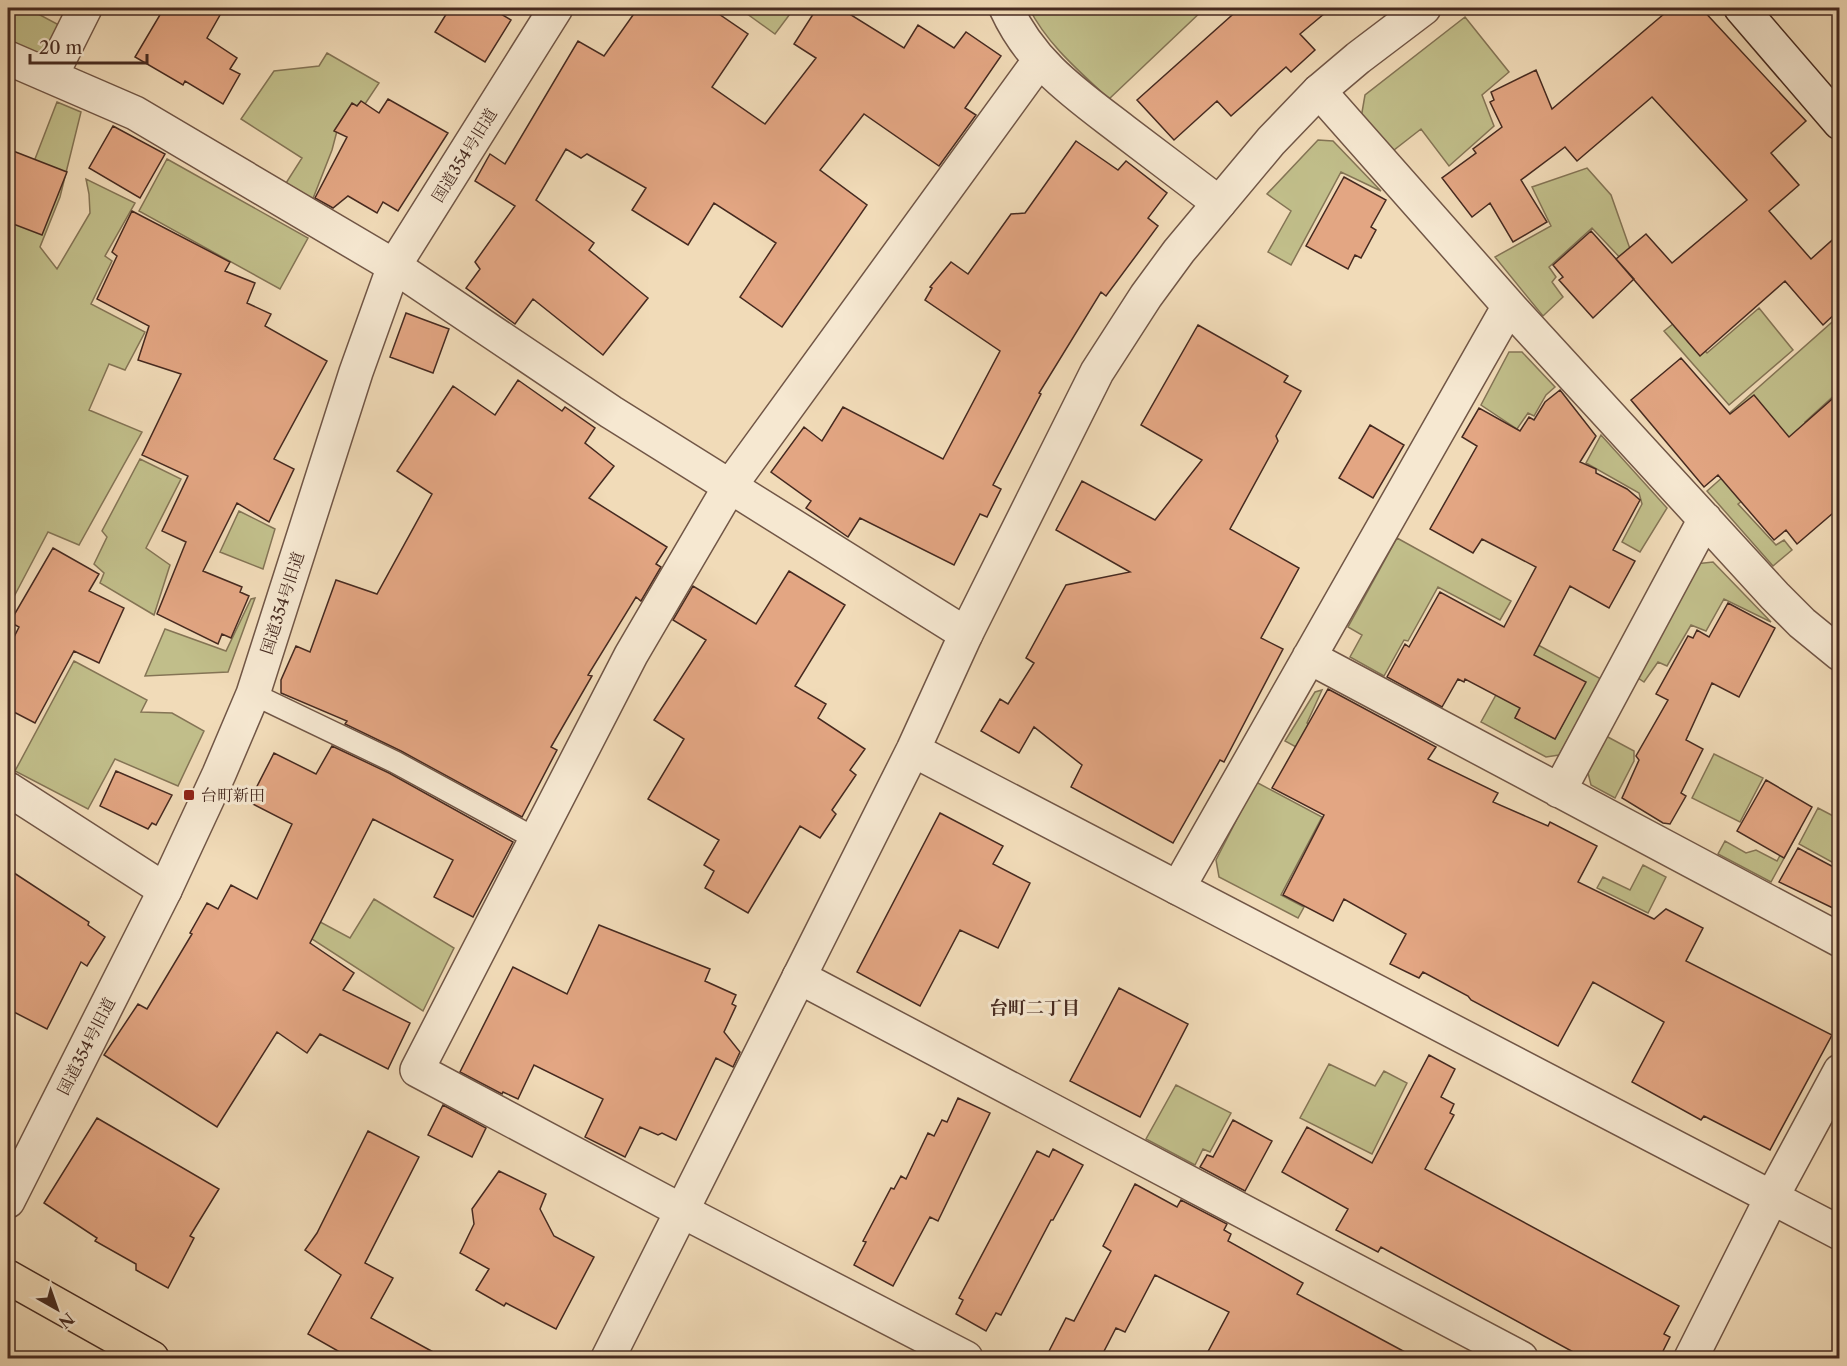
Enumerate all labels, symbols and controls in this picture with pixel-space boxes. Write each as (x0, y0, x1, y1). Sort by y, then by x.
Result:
scale bar (30, 27, 147, 65)
text: 20 m (39, 37, 83, 59)
street label: 国道354号旧道 (427, 104, 501, 206)
street label: 国道354号旧道 (256, 549, 308, 657)
place label: 台町新田 (201, 785, 265, 805)
marker: 台町新田 (182, 788, 196, 802)
street label: 国道354号旧道 (53, 994, 119, 1098)
district label: 台町二丁目 (990, 997, 1080, 1019)
north arrow (27, 1279, 87, 1339)
text: N (55, 1308, 78, 1333)

